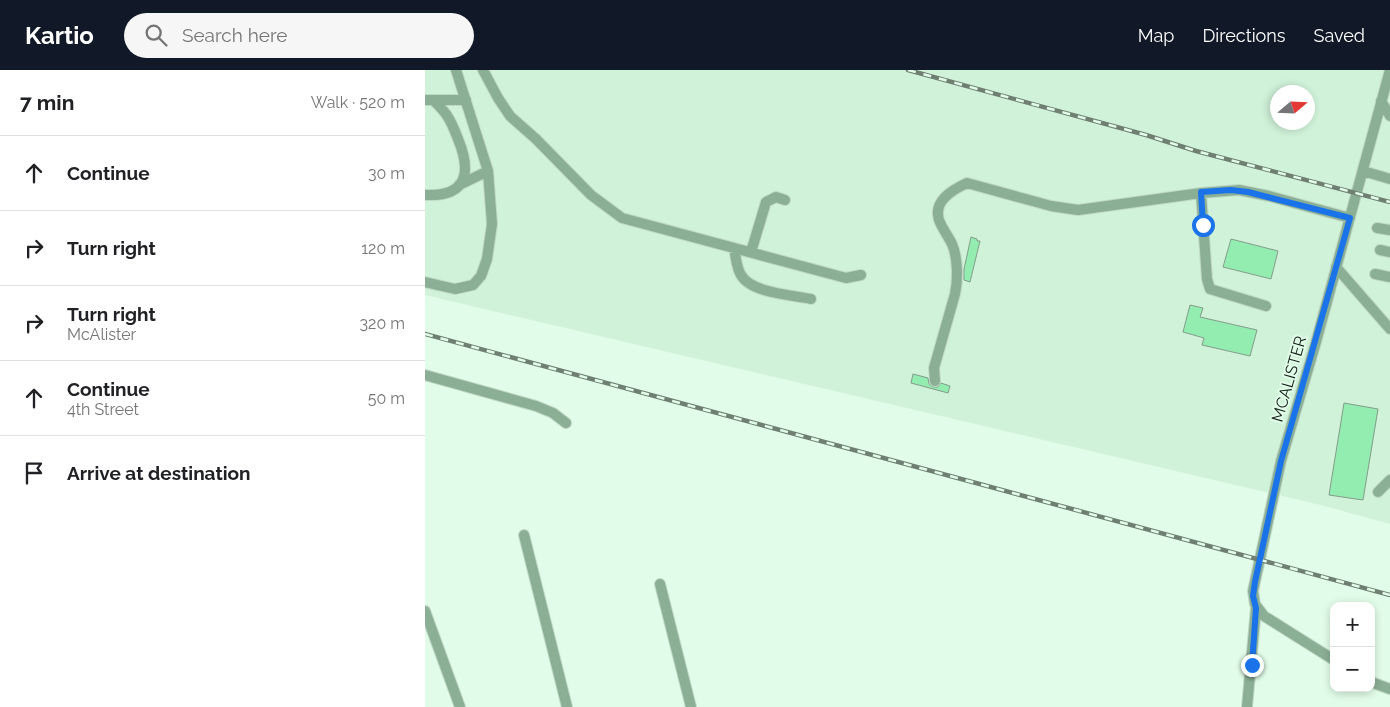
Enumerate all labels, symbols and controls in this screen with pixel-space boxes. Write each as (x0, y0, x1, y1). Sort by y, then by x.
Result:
search box (124, 13, 474, 58)
text: Kartio (25, 21, 94, 50)
icon: search (142, 21, 170, 49)
text: Search here (182, 24, 287, 46)
text: Map (1138, 25, 1174, 46)
text: Directions (1202, 25, 1286, 46)
text: Saved (1314, 25, 1365, 46)
north arrow (1270, 85, 1315, 130)
text: 7 min (20, 90, 74, 115)
text: Walk · 520 m (311, 93, 405, 112)
icon: ahead (20, 159, 48, 187)
text: Continue (67, 162, 150, 184)
text: 30 m (368, 164, 405, 183)
route start (1192, 214, 1215, 237)
icon: right (20, 234, 48, 262)
text: Turn right (67, 237, 156, 259)
text: 120 m (361, 239, 405, 258)
text: Turn right (67, 303, 156, 325)
icon: right (20, 309, 48, 337)
text: 320 m (360, 314, 405, 333)
text: McAlister (67, 325, 136, 344)
street label: MCALISTER (1268, 334, 1310, 424)
text: Continue (67, 378, 150, 400)
icon: ahead (20, 384, 48, 412)
text: 50 m (368, 389, 405, 408)
text: 4th Street (67, 400, 139, 419)
icon: arrive (20, 459, 48, 487)
text: Arrive at destination (67, 462, 251, 484)
map controls (1330, 602, 1375, 692)
button: + (1330, 602, 1375, 647)
button: − (1330, 647, 1375, 692)
route end (1241, 654, 1264, 677)

